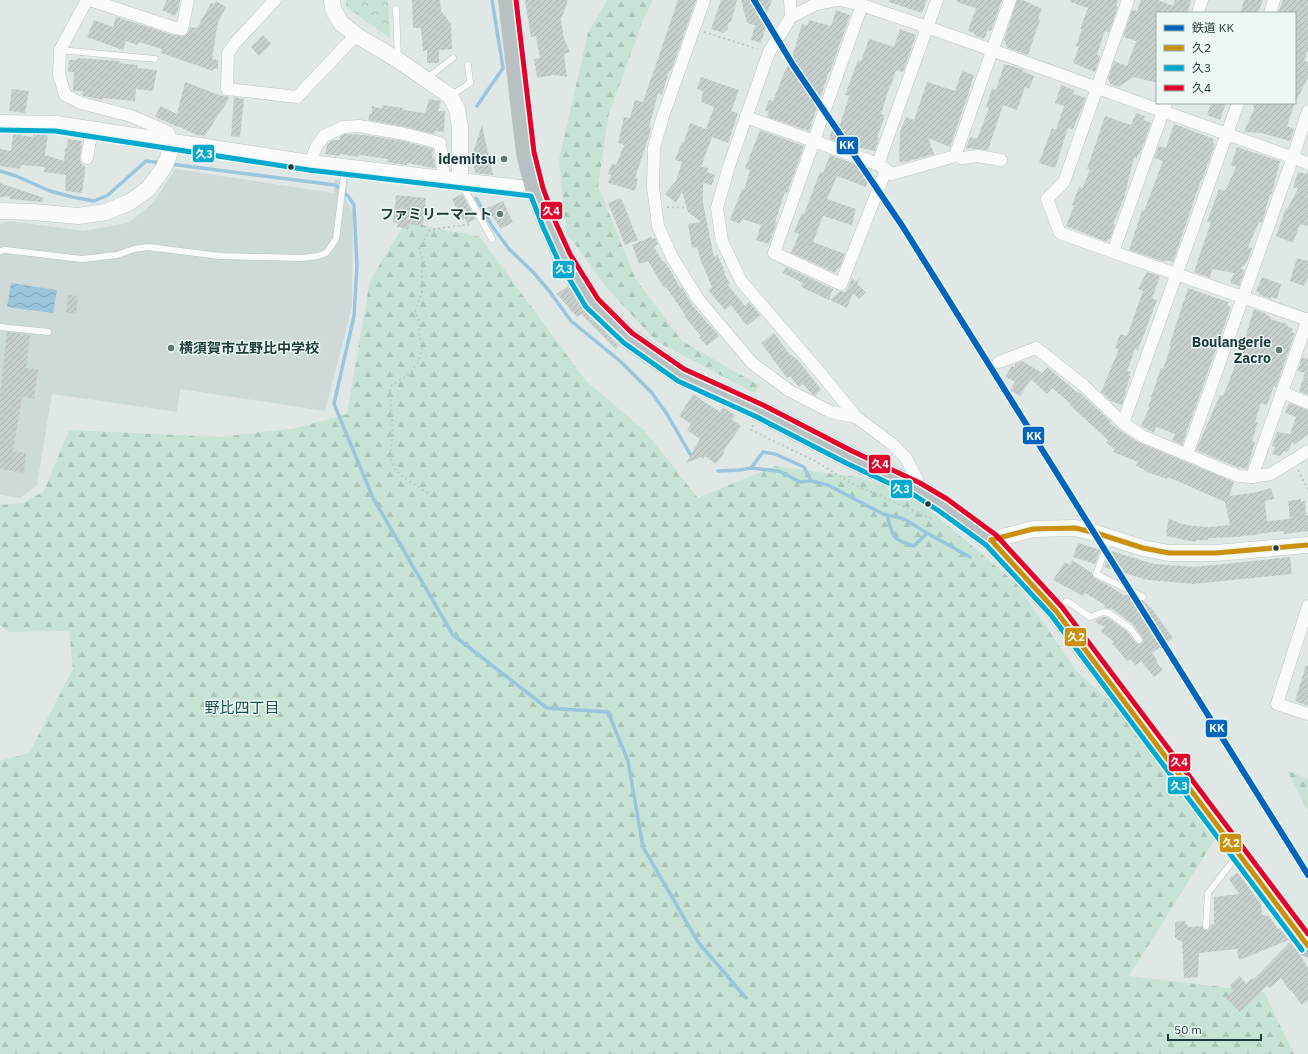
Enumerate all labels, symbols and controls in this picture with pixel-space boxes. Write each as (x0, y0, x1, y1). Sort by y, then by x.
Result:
legend (1156, 12, 1296, 104)
text: 鉄道 KK (1192, 20, 1234, 35)
text: 久2 (1192, 40, 1211, 55)
text: 久3 (1192, 60, 1211, 75)
text: 久4 (1192, 80, 1211, 95)
line badge: KK (836, 136, 859, 155)
text: KK (839, 138, 855, 152)
line badge: 久3 (192, 144, 215, 163)
text: 久3 (195, 147, 213, 161)
place label: idemitsu (438, 150, 496, 168)
marker: idemitsu (499, 154, 509, 164)
unlabelled marker (286, 162, 296, 172)
line badge: 久4 (540, 201, 563, 220)
text: 久4 (542, 204, 560, 218)
place label: ファミリーマート (380, 205, 492, 223)
marker: ファミリーマート (495, 209, 505, 219)
line badge: 久3 (552, 260, 575, 279)
text: 久3 (555, 262, 573, 276)
place label: Boulangerie Zacro (1192, 333, 1271, 367)
place label: 横須賀市立野比中学校 (179, 339, 319, 357)
marker: 横須賀市立野比中学校 (166, 343, 176, 353)
marker: Boulangerie Zacro (1274, 345, 1284, 355)
line badge: KK (1022, 426, 1045, 445)
text: KK (1026, 429, 1042, 443)
line badge: 久4 (868, 454, 891, 474)
text: 久4 (871, 457, 889, 471)
line badge: 久3 (890, 479, 913, 499)
text: 久3 (892, 482, 910, 496)
unlabelled marker (923, 499, 933, 509)
unlabelled marker (1271, 543, 1281, 553)
line badge: 久2 (1064, 627, 1087, 647)
text: 久2 (1067, 630, 1085, 644)
district label: 野比四丁目 (204, 698, 280, 717)
line badge: KK (1205, 719, 1228, 738)
text: KK (1209, 721, 1225, 735)
line badge: 久4 (1168, 753, 1191, 772)
text: 久4 (1170, 755, 1188, 769)
line badge: 久3 (1167, 776, 1190, 795)
text: 久3 (1170, 779, 1188, 793)
line badge: 久2 (1219, 833, 1242, 853)
text: 久2 (1222, 836, 1240, 850)
scale bar (1168, 1016, 1261, 1042)
text: 50 m (1174, 1022, 1202, 1037)

